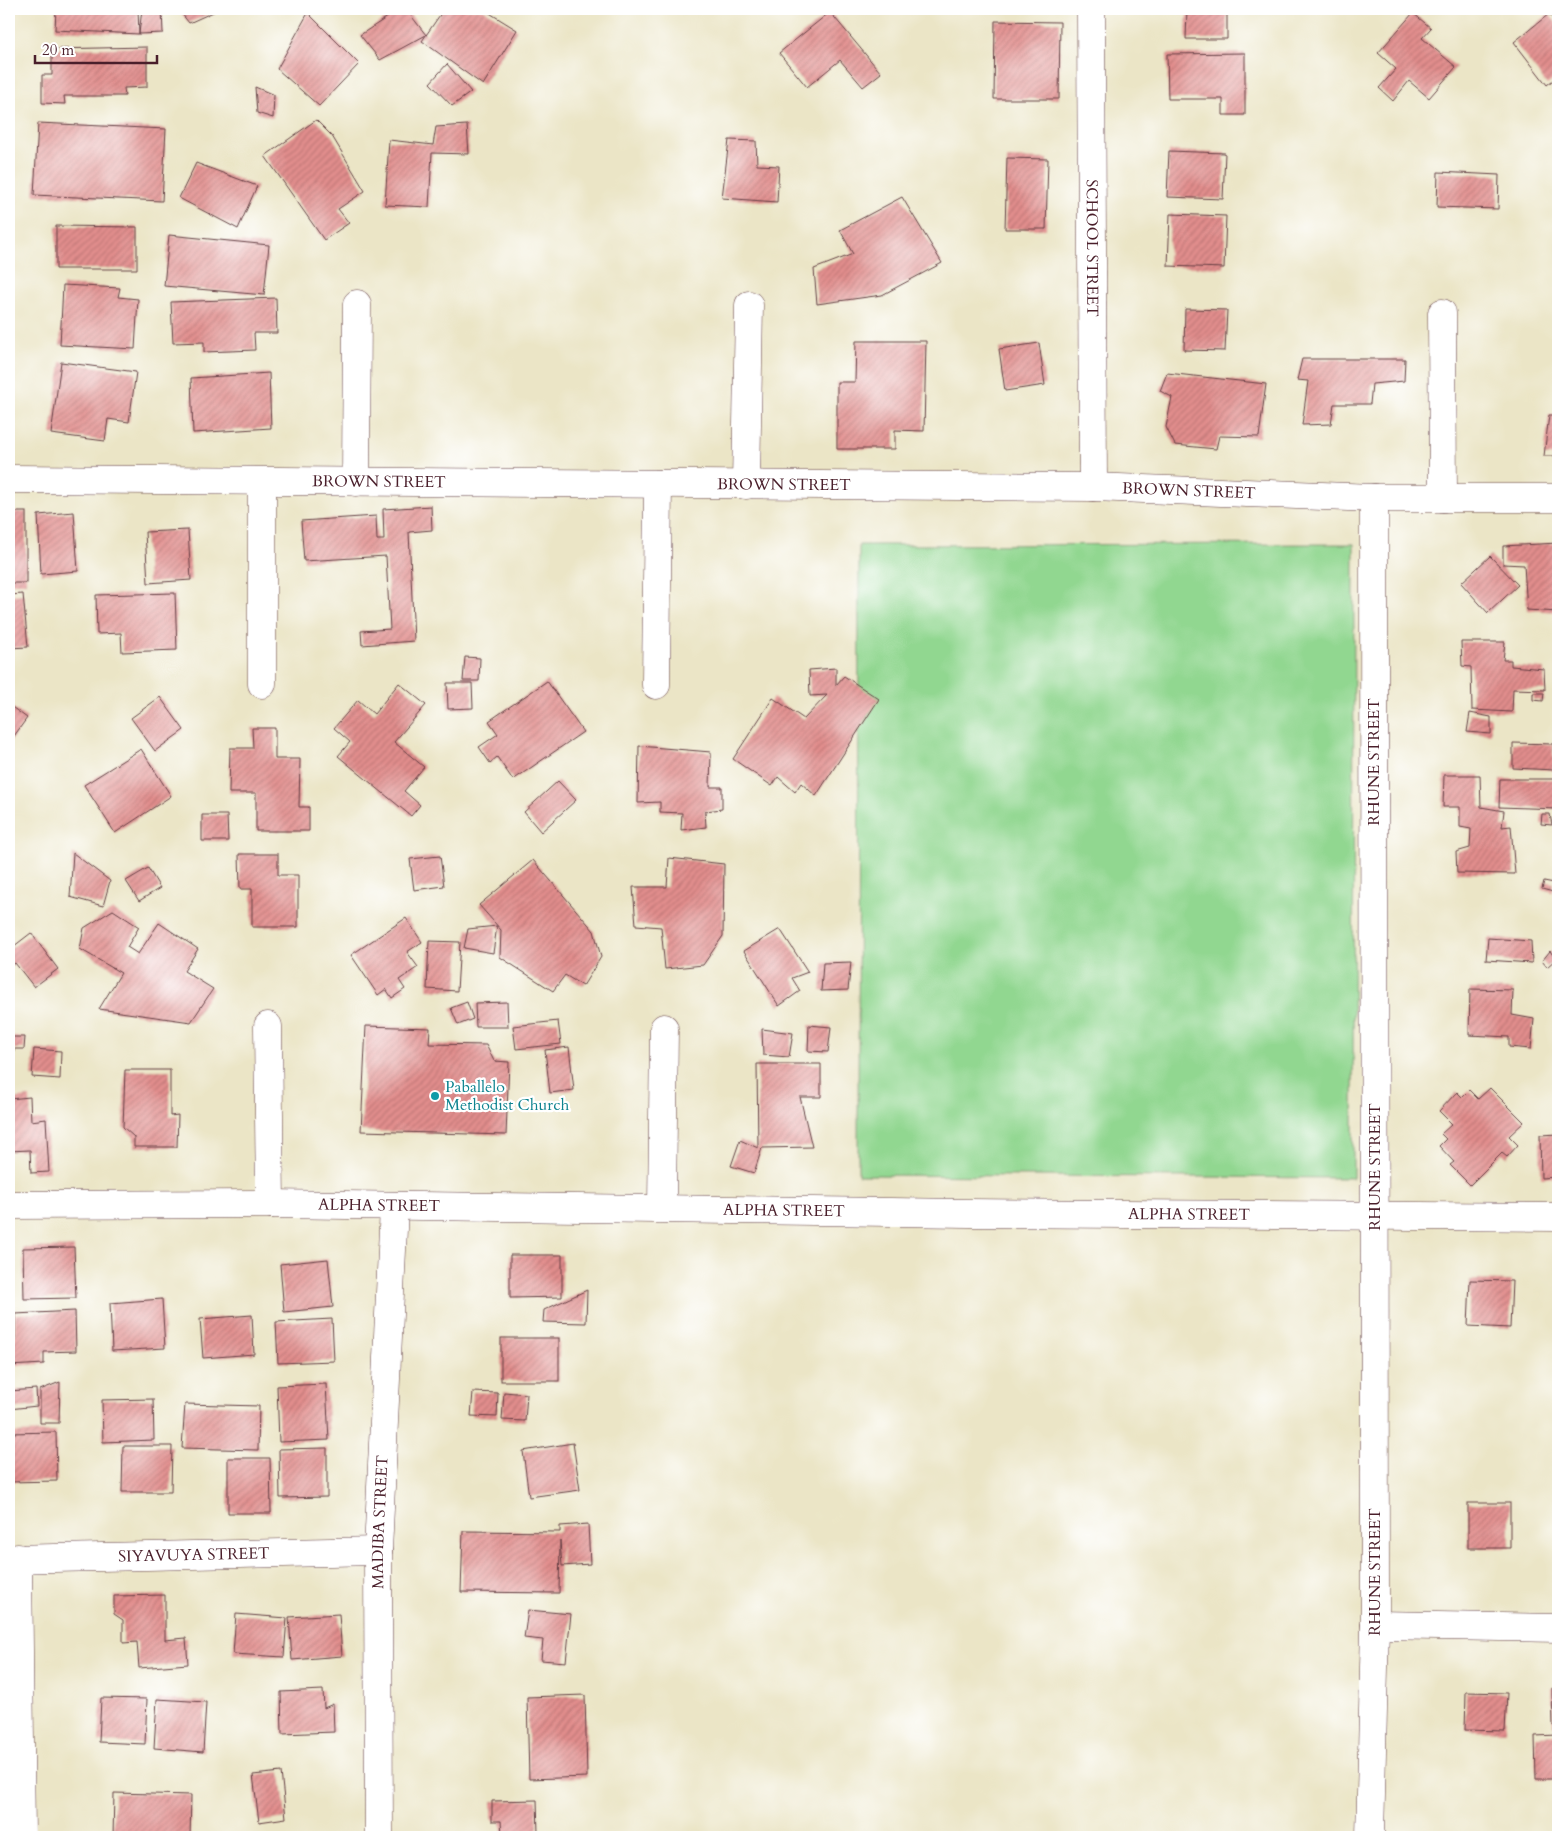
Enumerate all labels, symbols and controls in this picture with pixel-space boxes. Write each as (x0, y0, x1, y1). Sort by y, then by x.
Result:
scale bar (35, 32, 158, 64)
text: 20 m (42, 40, 74, 60)
street label: SCHOOL STREET (1081, 179, 1103, 317)
street label: BROWN STREET (312, 470, 446, 493)
street label: BROWN STREET (717, 473, 851, 496)
street label: BROWN STREET (1122, 477, 1256, 504)
street label: RHUNE STREET (1363, 698, 1385, 826)
place label: Paballelo Methodist Church (445, 1076, 569, 1116)
marker: Paballelo Methodist Church (429, 1090, 441, 1102)
street label: RHUNE STREET (1364, 1103, 1386, 1231)
street label: ALPHA STREET (318, 1194, 440, 1217)
street label: ALPHA STREET (723, 1199, 845, 1222)
street label: ALPHA STREET (1128, 1203, 1250, 1226)
street label: MADIBA STREET (367, 1454, 393, 1589)
street label: RHUNE STREET (1364, 1508, 1386, 1636)
street label: SIYAVUYA STREET (118, 1542, 270, 1568)

